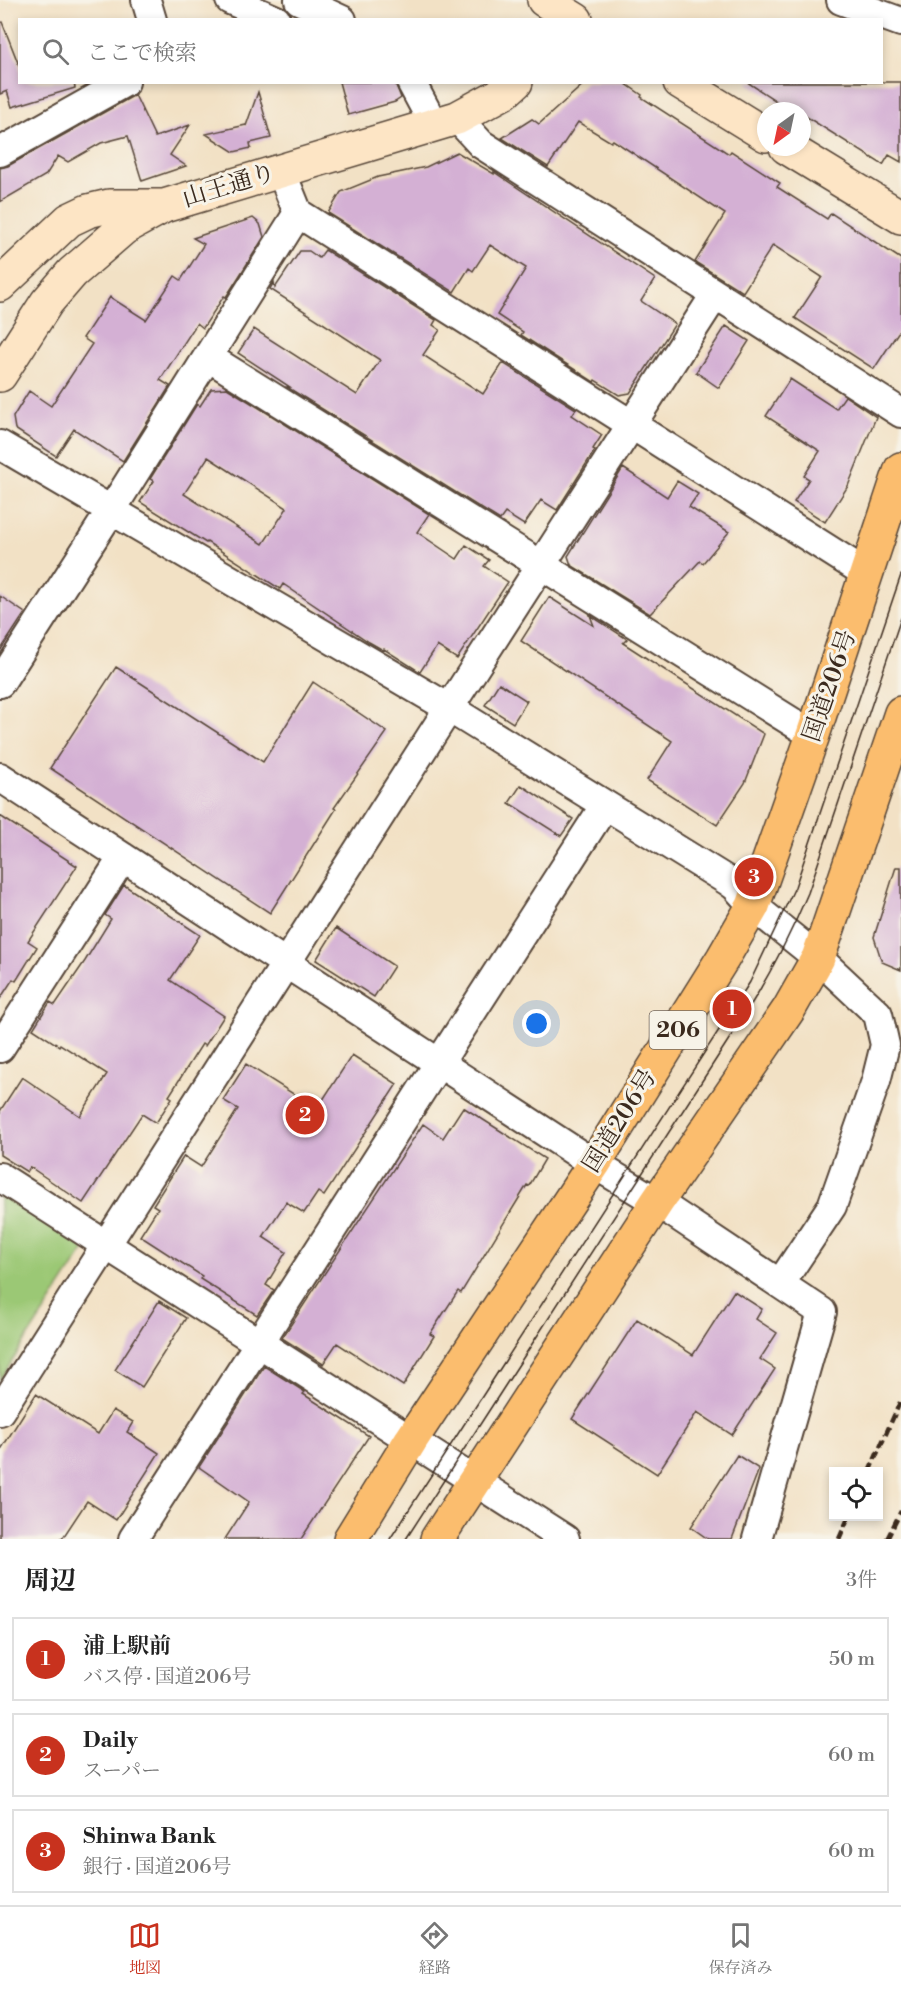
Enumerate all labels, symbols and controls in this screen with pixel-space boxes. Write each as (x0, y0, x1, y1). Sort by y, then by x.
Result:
search box (18, 18, 883, 84)
icon: search (39, 35, 72, 68)
text: ここで検索 (87, 40, 197, 67)
north arrow (757, 102, 811, 156)
street label: 山王通り (179, 158, 279, 214)
street label: 国道206号 (797, 626, 863, 746)
pin: 3 (734, 854, 774, 900)
pin: 1 (712, 986, 752, 1032)
your location (522, 1009, 551, 1038)
road number: 206 (650, 1011, 706, 1049)
street label: 国道206号 (577, 1064, 663, 1178)
pin: 2 (286, 1092, 324, 1138)
map controls (829, 1467, 883, 1521)
button: locate (829, 1467, 883, 1521)
text: 周辺 (24, 1565, 76, 1597)
text: 3件 (846, 1568, 877, 1593)
text: 浦上駅前 (83, 1633, 171, 1660)
text: 1 (41, 1647, 50, 1672)
text: 50 m (829, 1647, 875, 1672)
text: バス停 · 国道206号 (83, 1665, 251, 1690)
text: Daily (83, 1727, 138, 1754)
text: 2 (39, 1743, 52, 1768)
text: 60 m (828, 1743, 875, 1768)
text: スーパー (83, 1759, 161, 1784)
text: Shinwa Bank (83, 1823, 216, 1850)
text: 3 (39, 1839, 52, 1864)
text: 60 m (828, 1839, 875, 1864)
text: 銀行 · 国道206号 (83, 1855, 231, 1880)
tab: 地図 (128, 1919, 161, 1978)
tab: 経路 (418, 1919, 451, 1978)
tab: 保存済み (708, 1919, 772, 1978)

